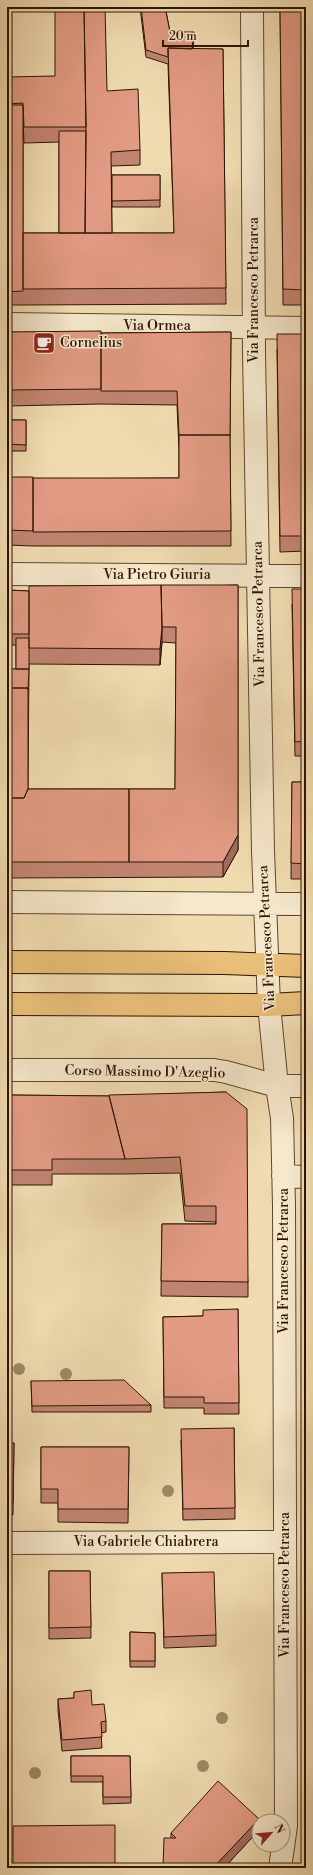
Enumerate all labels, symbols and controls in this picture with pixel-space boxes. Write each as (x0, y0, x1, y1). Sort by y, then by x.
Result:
scale bar (163, 22, 248, 48)
text: 20 m (169, 29, 197, 44)
street label: Via Francesco Petrarca (245, 216, 263, 364)
street label: Via Ormea (122, 317, 192, 335)
cafe icon: Cornelius (31, 330, 57, 356)
place label: Cornelius (60, 334, 122, 352)
street label: Via Francesco Petrarca (249, 540, 269, 688)
street label: Via Pietro Giuria (102, 566, 212, 584)
street label: Via Francesco Petrarca (254, 864, 280, 1012)
street label: Corso Massimo D'Azeglio (64, 1062, 226, 1082)
street label: Via Francesco Petrarca (275, 1187, 293, 1335)
street label: Via Francesco Petrarca (276, 1511, 294, 1659)
street label: Via Gabriele Chiabrera (72, 1533, 219, 1551)
north arrow (251, 1813, 291, 1853)
text: N (271, 1822, 287, 1836)

